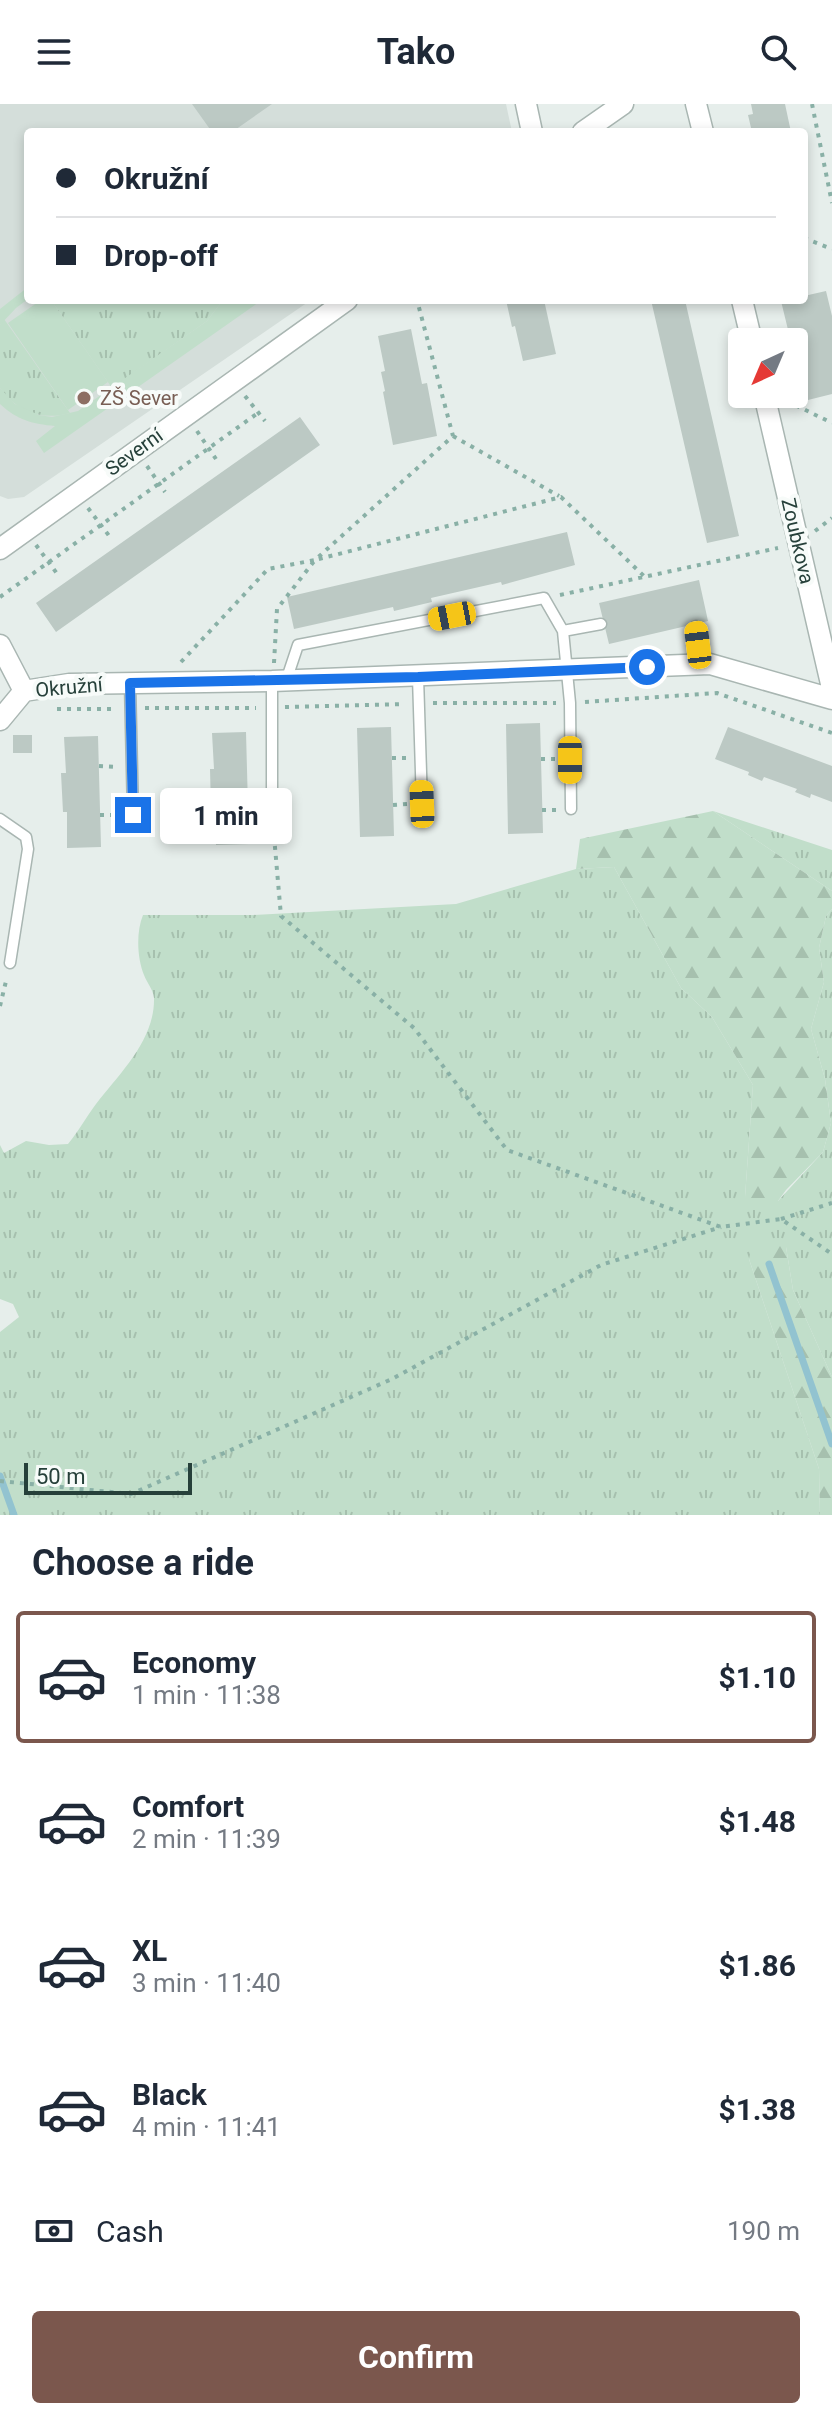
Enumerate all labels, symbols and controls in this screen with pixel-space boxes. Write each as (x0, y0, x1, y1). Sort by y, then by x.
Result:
icon: menu (32, 30, 76, 74)
icon: search (756, 30, 800, 74)
text: Tako (377, 31, 455, 73)
text: Okružní (104, 161, 209, 196)
text: Drop-off (104, 238, 218, 273)
north arrow (728, 328, 808, 408)
map controls (728, 328, 808, 408)
place label: ZŠ Sever (100, 386, 178, 410)
marker: ZŠ Sever (75, 389, 93, 407)
street label: Severní (101, 422, 168, 481)
street label: Zoubkova (776, 496, 820, 586)
car (426, 600, 478, 632)
car (683, 620, 713, 670)
route start (629, 649, 665, 685)
street label: Okružní (34, 672, 105, 702)
car (558, 736, 582, 784)
car (409, 780, 435, 828)
callout: 1 min (161, 787, 293, 843)
route end (115, 797, 151, 833)
text: 1 min (193, 801, 259, 831)
scale bar (24, 1459, 192, 1495)
text: 50 m (36, 1464, 85, 1489)
text: Choose a ride (32, 1542, 254, 1584)
icon: car (36, 1641, 108, 1713)
text: Economy (132, 1645, 256, 1680)
text: $1.10 (718, 1660, 796, 1695)
text: 1 min · 11:38 (132, 1680, 281, 1710)
icon: car (36, 1785, 108, 1857)
text: Comfort (132, 1789, 244, 1824)
text: $1.48 (718, 1804, 796, 1839)
text: 2 min · 11:39 (132, 1824, 281, 1854)
icon: car (36, 1929, 108, 2001)
text: XL (132, 1933, 167, 1968)
text: $1.86 (718, 1948, 796, 1983)
text: 3 min · 11:40 (132, 1968, 281, 1998)
icon: car (36, 2073, 108, 2145)
text: Black (132, 2077, 207, 2112)
text: $1.38 (718, 2092, 796, 2127)
text: 4 min · 11:41 (132, 2112, 281, 2142)
icon: cash (32, 2209, 76, 2253)
text: Cash (96, 2214, 164, 2249)
text: 190 m (727, 2216, 800, 2246)
button: Confirm (32, 2311, 800, 2403)

